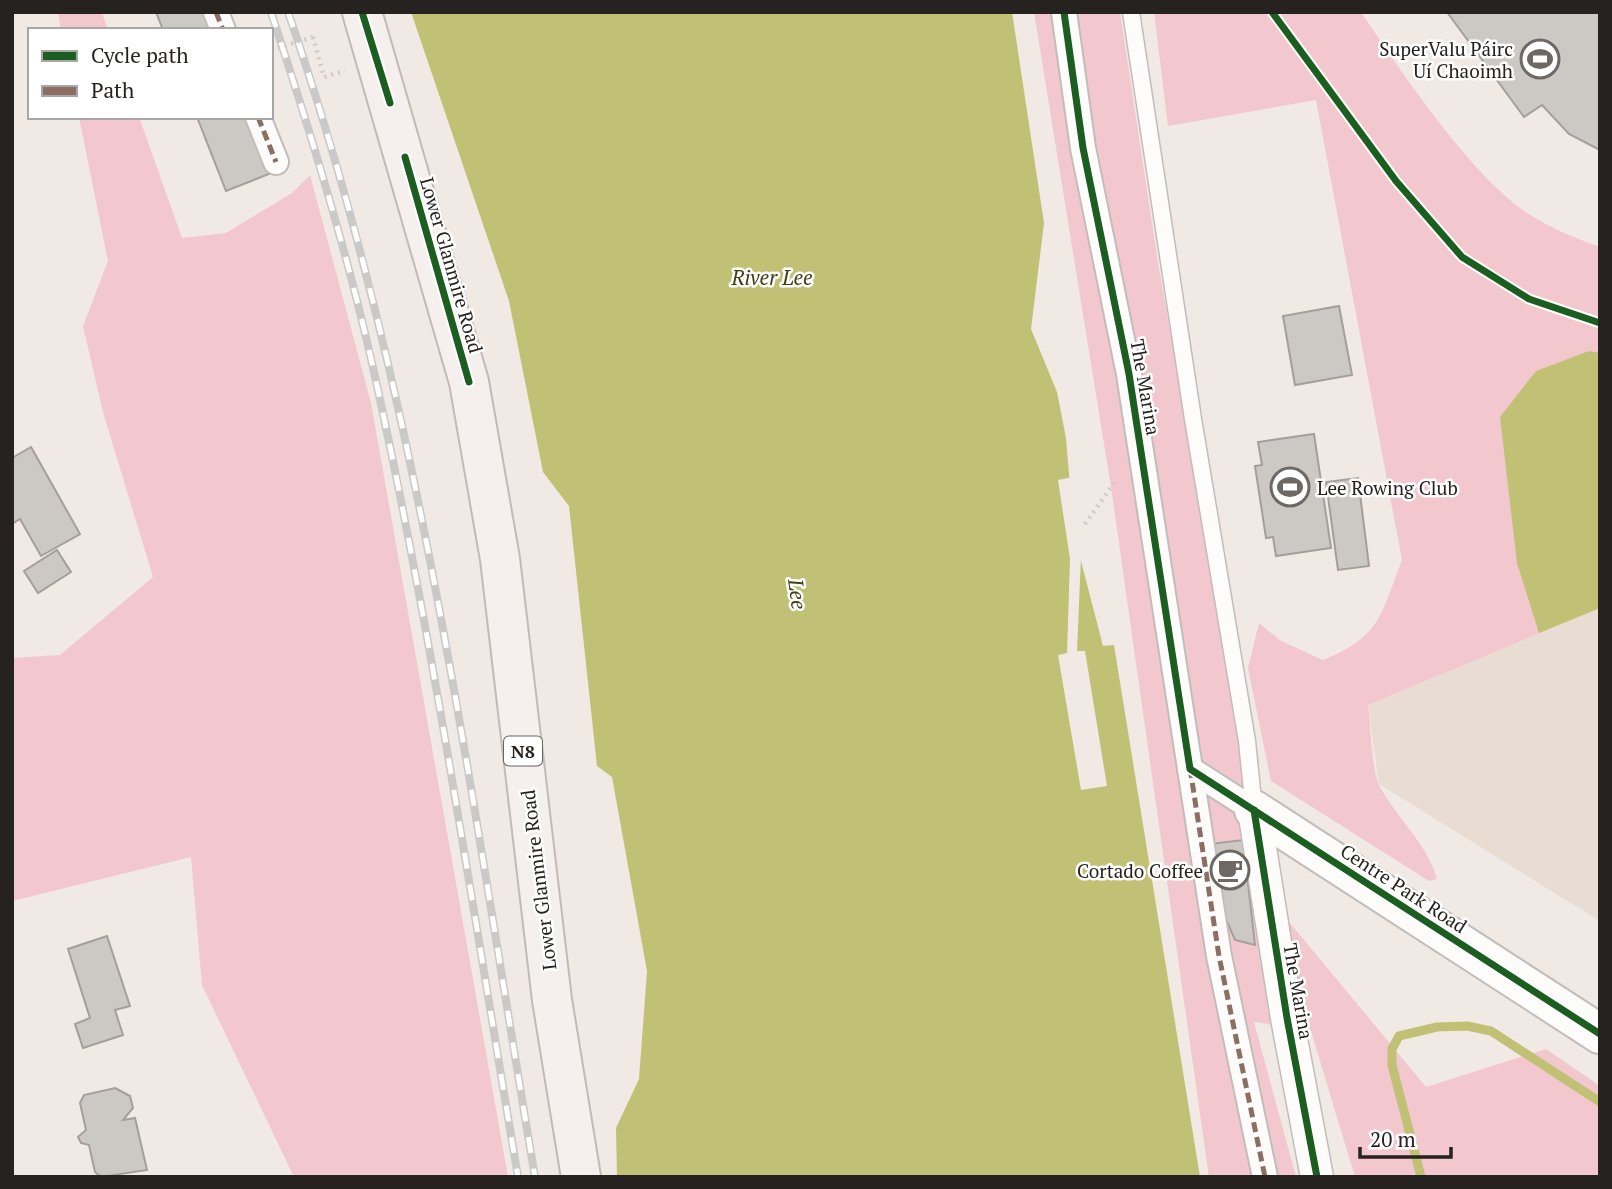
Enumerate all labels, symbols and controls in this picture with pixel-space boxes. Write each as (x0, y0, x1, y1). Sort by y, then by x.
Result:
legend (28, 28, 273, 119)
place label: SuperValu Páirc Uí Chaoimh (1379, 36, 1513, 83)
sports icon: SuperValu Páirc Uí Chaoimh (1519, 38, 1561, 80)
text: Cycle path (91, 41, 189, 69)
text: Path (91, 76, 134, 104)
street label: Lower Glanmire Road (415, 174, 489, 356)
water label: River Lee (730, 263, 813, 291)
street label: The Marina (1125, 337, 1167, 437)
sports icon: Lee Rowing Club (1269, 466, 1311, 508)
place label: Lee Rowing Club (1317, 475, 1458, 500)
water label: Lee (782, 576, 814, 611)
road number: N8 (504, 736, 542, 766)
street label: Lower Glanmire Road (514, 788, 561, 972)
street label: Centre Park Road (1336, 838, 1472, 939)
cafe icon: Cortado Coffee (1209, 849, 1251, 891)
place label: Cortado Coffee (1077, 858, 1203, 883)
street label: The Marina (1278, 941, 1320, 1041)
scale bar (1360, 1116, 1451, 1160)
text: 20 m (1370, 1125, 1416, 1153)

